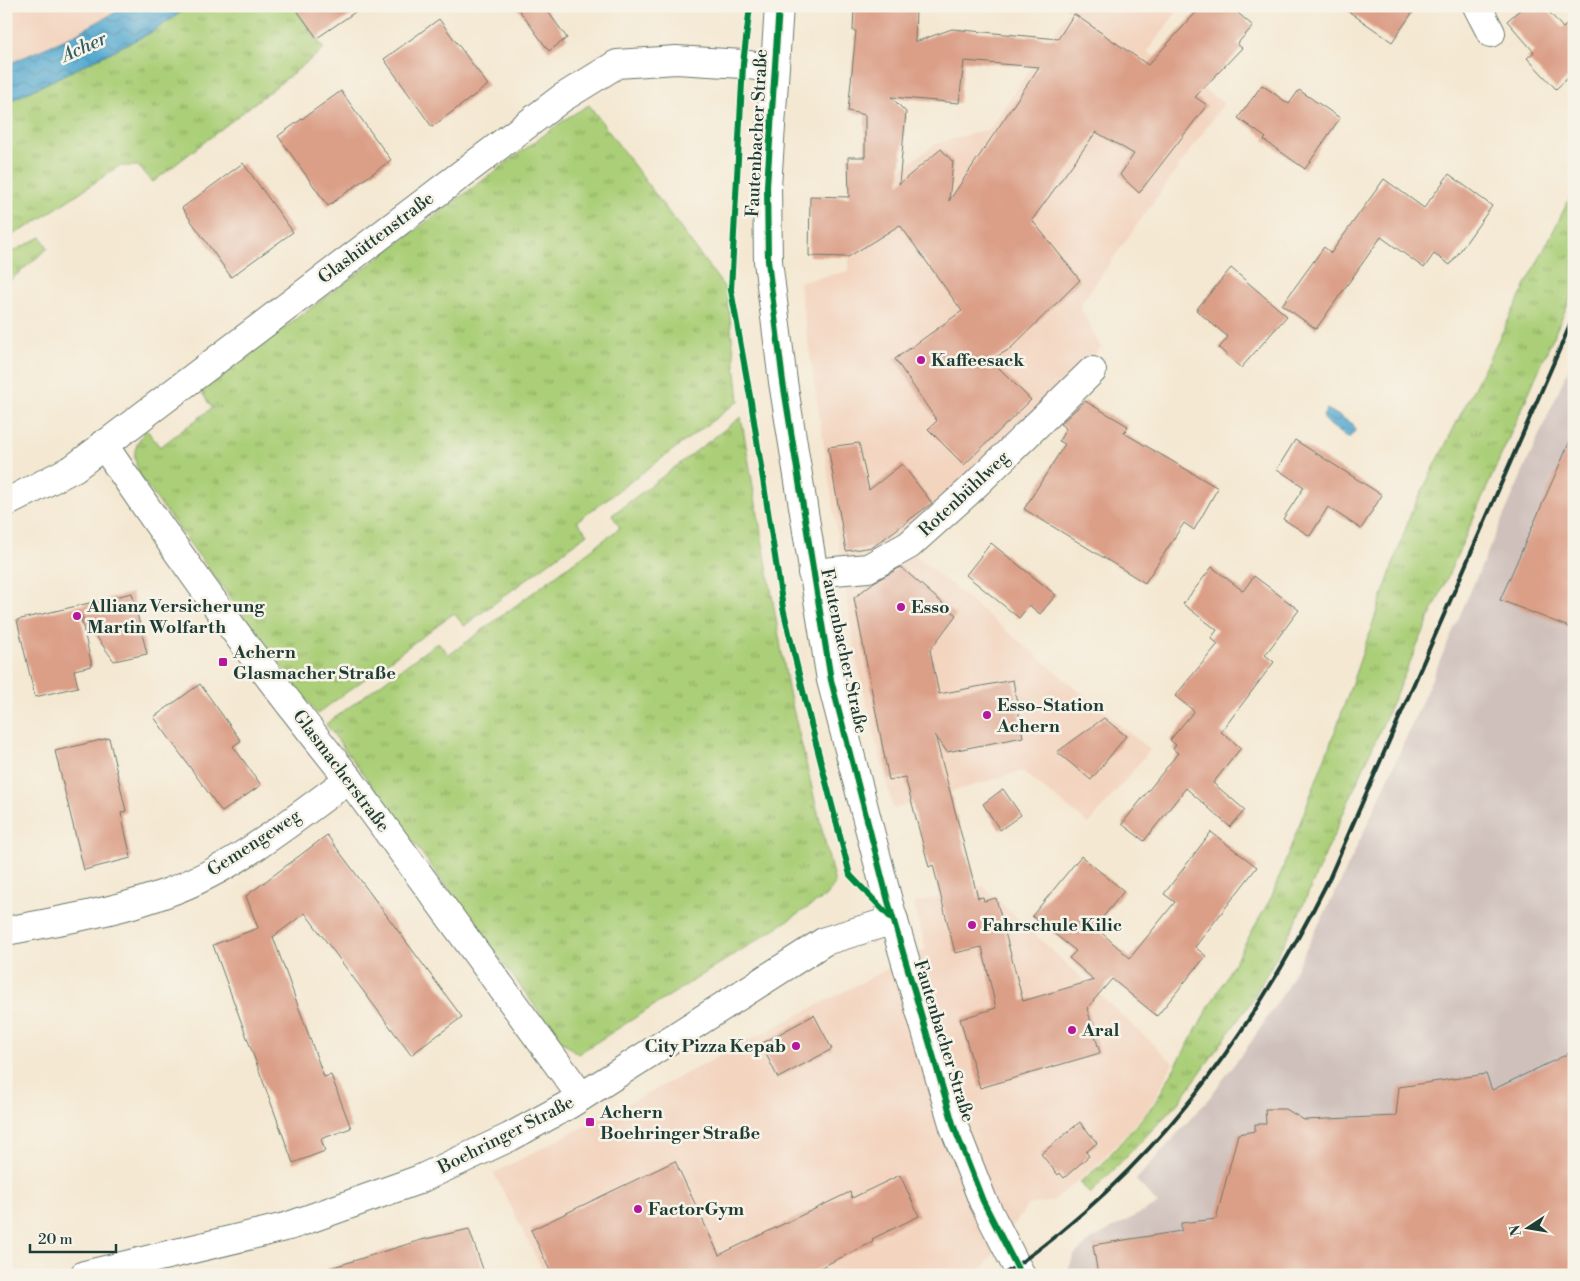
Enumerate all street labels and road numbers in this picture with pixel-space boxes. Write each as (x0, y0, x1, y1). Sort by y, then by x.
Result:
street label: Fautenbacher Straße (741, 48, 773, 218)
street label: Glashüttenstraße (313, 187, 439, 289)
street label: Rotenbühlweg (914, 446, 1015, 542)
street label: Fautenbacher Straße (815, 566, 873, 736)
street label: Glasmacherstraße (287, 705, 395, 837)
street label: Gemengeweg (203, 804, 306, 882)
street label: Fautenbacher Straße (908, 957, 980, 1125)
street label: Boehringer Straße (433, 1091, 578, 1180)

